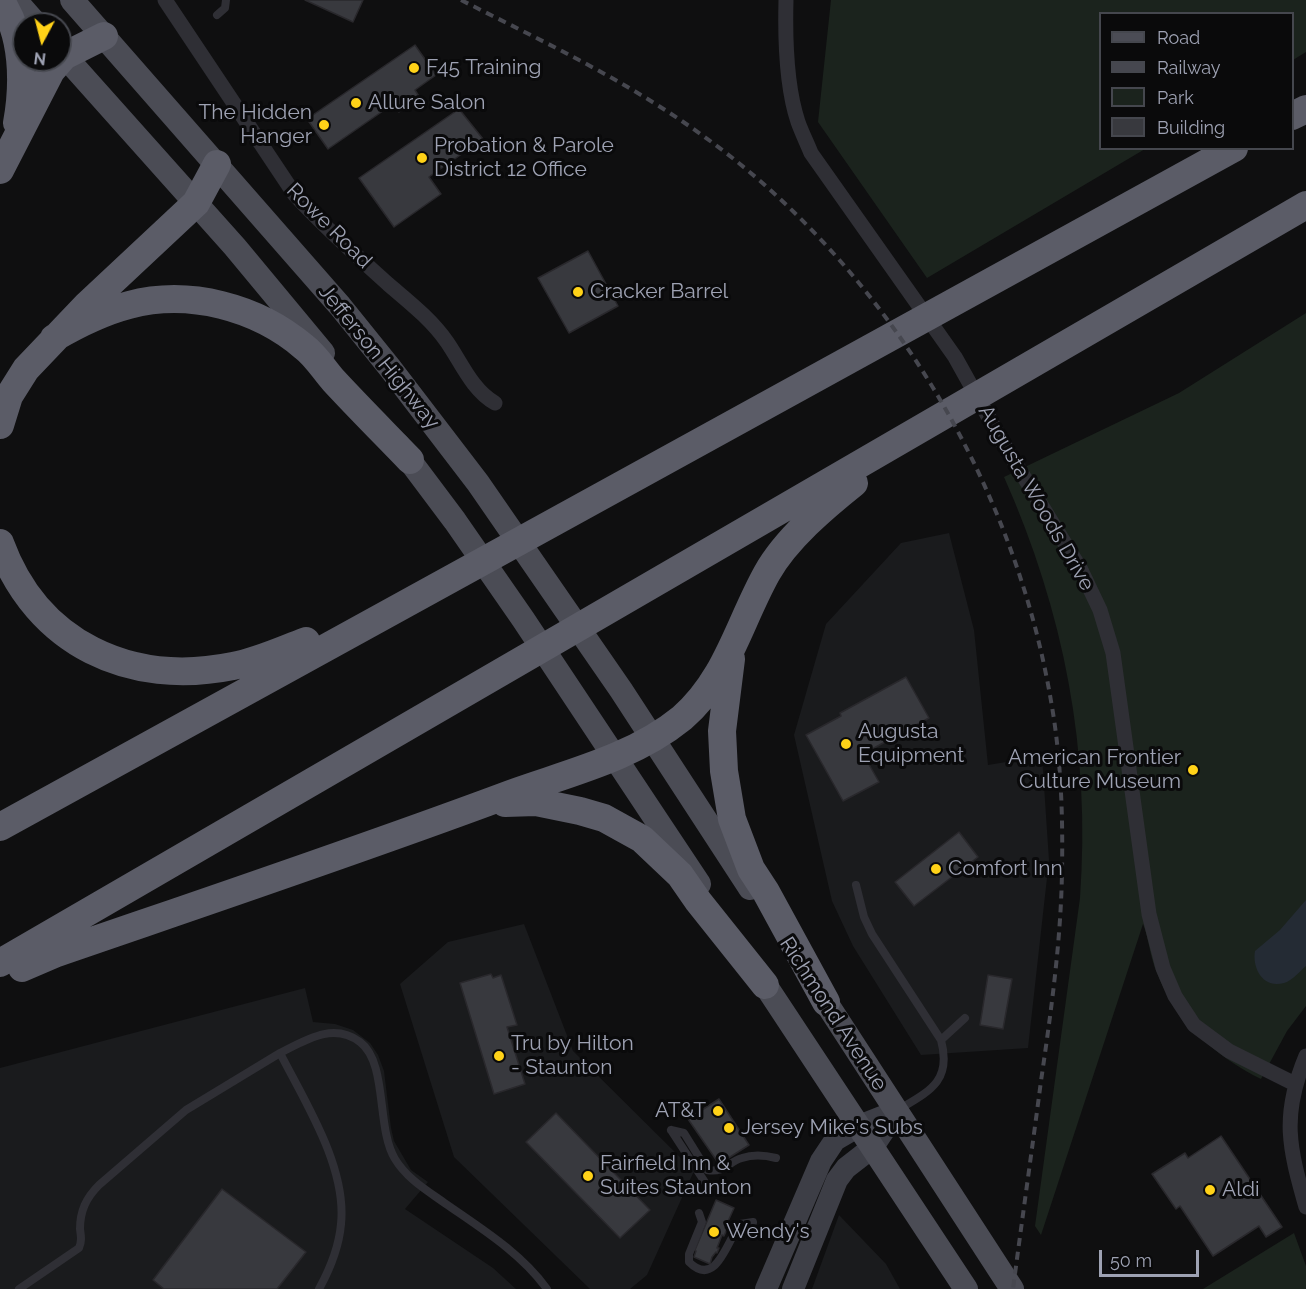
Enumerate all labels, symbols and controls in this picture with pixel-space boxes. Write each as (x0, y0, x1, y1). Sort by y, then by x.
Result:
north arrow (12, 12, 72, 72)
legend (1099, 12, 1294, 150)
text: Road (1157, 27, 1200, 48)
text: N (33, 48, 47, 69)
place label: F45 Training (426, 55, 542, 81)
text: Railway (1157, 57, 1221, 78)
marker: F45 Training (407, 61, 421, 75)
text: Park (1157, 87, 1194, 108)
place label: Allure Salon (368, 90, 485, 116)
marker: Allure Salon (349, 96, 363, 110)
place label: The Hidden Hanger (198, 100, 312, 150)
text: Building (1157, 117, 1225, 138)
marker: The Hidden Hanger (317, 118, 331, 132)
place label: Probation & Parole District 12 Office (434, 133, 614, 183)
marker: Probation & Parole District 12 Office (415, 151, 429, 165)
street label: Rowe Road (281, 178, 377, 274)
place label: Cracker Barrel (590, 279, 728, 305)
street label: Jefferson Highway (313, 280, 445, 434)
marker: Cracker Barrel (571, 285, 585, 299)
street label: Augusta Woods Drive (973, 401, 1099, 595)
place label: Augusta Equipment (858, 719, 964, 769)
marker: Augusta Equipment (839, 737, 853, 751)
place label: American Frontier Culture Museum (1008, 745, 1181, 795)
marker: American Frontier Culture Museum (1186, 763, 1200, 777)
place label: Comfort Inn (948, 856, 1063, 882)
marker: Comfort Inn (929, 862, 943, 876)
street label: Richmond Avenue (774, 932, 892, 1096)
place label: Tru by Hilton - Staunton (511, 1031, 634, 1081)
marker: Tru by Hilton - Staunton (492, 1049, 506, 1063)
place label: AT&T (655, 1098, 706, 1124)
marker: AT&T (711, 1104, 725, 1118)
place label: Jersey Mike's Subs (741, 1115, 923, 1141)
marker: Jersey Mike's Subs (722, 1121, 736, 1135)
place label: Fairfield Inn & Suites Staunton (600, 1151, 752, 1201)
marker: Fairfield Inn & Suites Staunton (581, 1169, 595, 1183)
place label: Aldi (1222, 1177, 1260, 1203)
marker: Aldi (1203, 1183, 1217, 1197)
place label: Wendy's (726, 1219, 810, 1245)
marker: Wendy's (707, 1225, 721, 1239)
scale bar (1102, 1238, 1202, 1276)
text: 50 m (1110, 1250, 1152, 1271)

